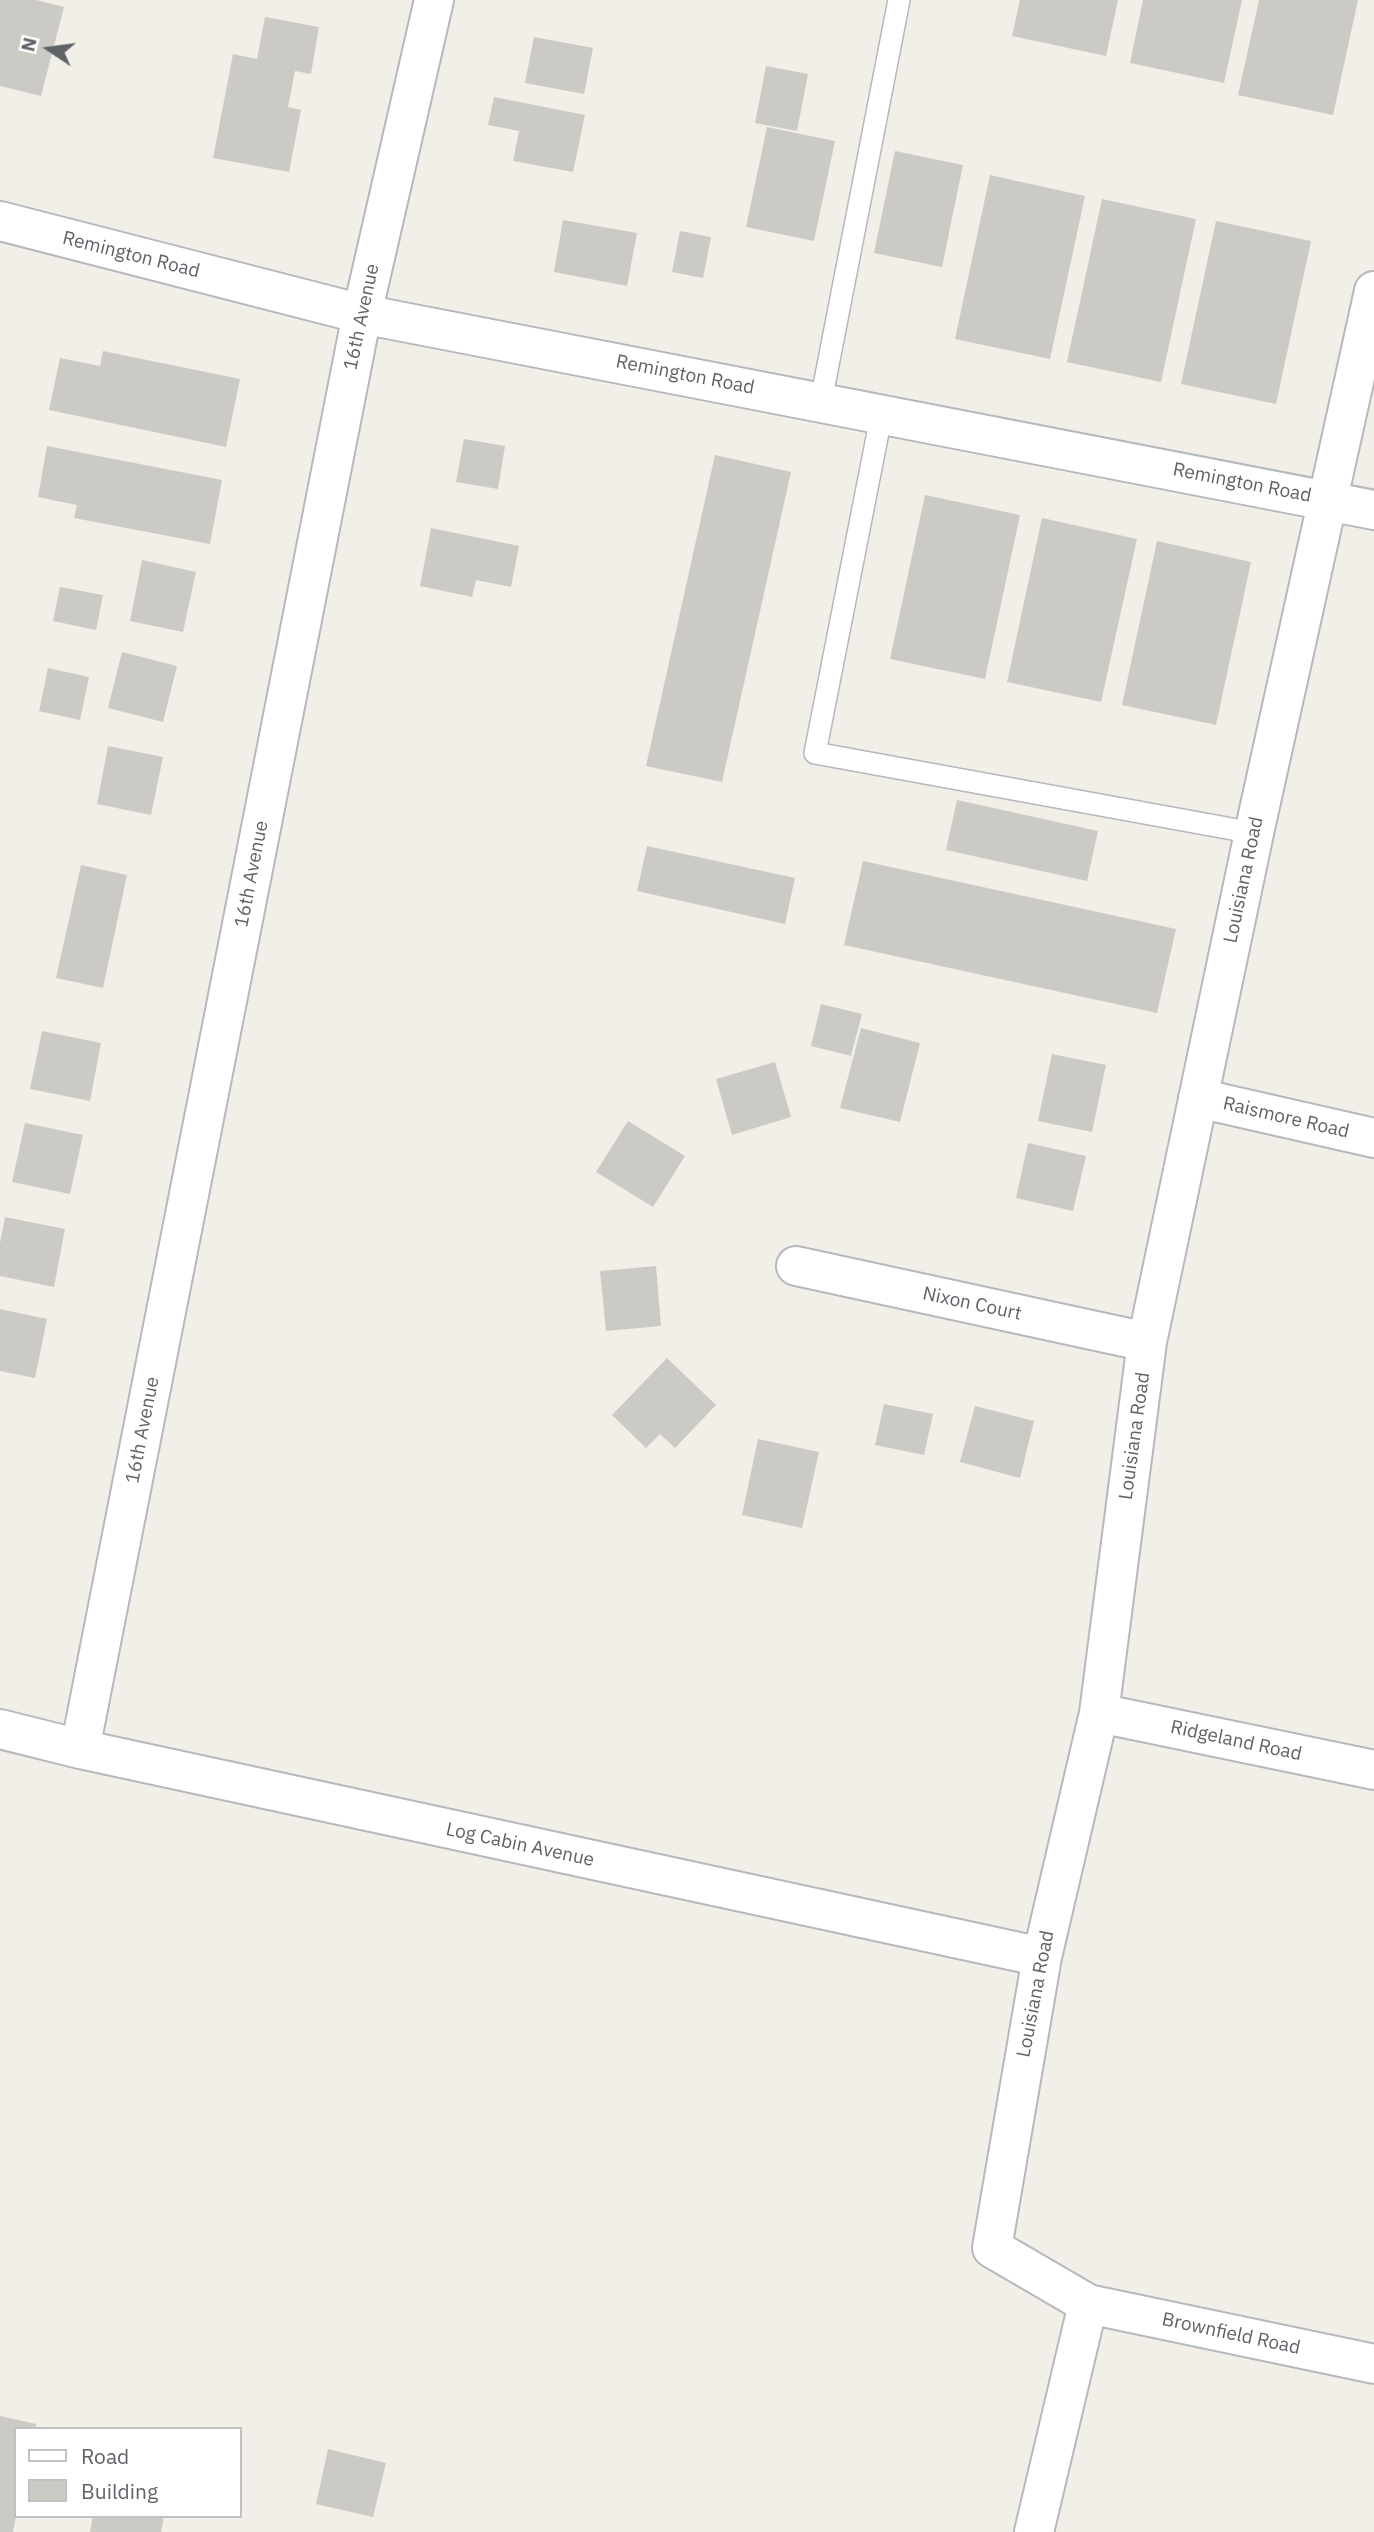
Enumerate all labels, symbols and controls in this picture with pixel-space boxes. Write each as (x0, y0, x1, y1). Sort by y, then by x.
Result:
north arrow (14, 14, 84, 84)
text: N (15, 35, 42, 54)
street label: Remington Road (60, 227, 202, 283)
street label: 16th Avenue (340, 262, 384, 372)
street label: Remington Road (614, 350, 756, 400)
street label: Remington Road (1171, 458, 1313, 508)
street label: Louisiana Road (1219, 815, 1269, 945)
street label: 16th Avenue (230, 819, 274, 929)
street label: Raismore Road (1221, 1092, 1351, 1144)
street label: Nixon Court (921, 1282, 1023, 1326)
street label: Louisiana Road (1115, 1371, 1155, 1501)
street label: 16th Avenue (121, 1375, 165, 1485)
street label: Ridgeland Road (1168, 1716, 1304, 1766)
street label: Log Cabin Avenue (444, 1818, 596, 1872)
street label: Louisiana Road (1013, 1929, 1059, 2059)
street label: Brownfield Road (1160, 2308, 1302, 2360)
legend (14, 2427, 242, 2518)
text: Road (81, 2442, 129, 2470)
text: Building (81, 2477, 158, 2505)

